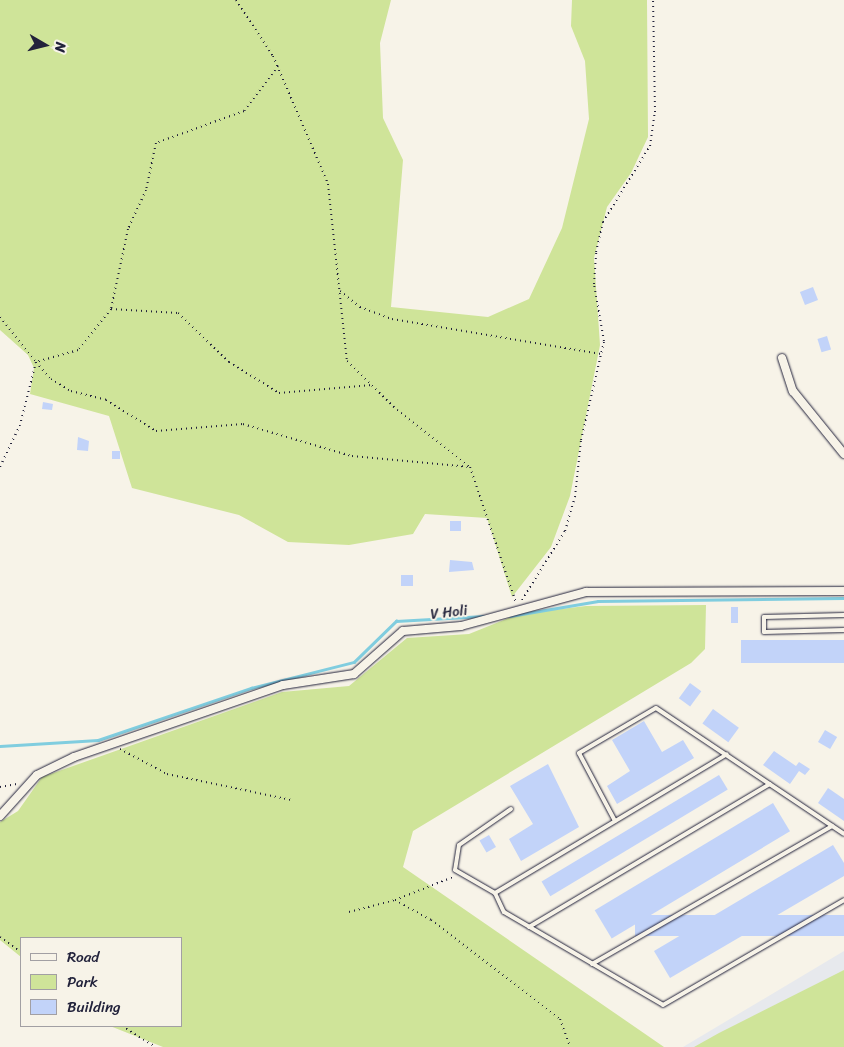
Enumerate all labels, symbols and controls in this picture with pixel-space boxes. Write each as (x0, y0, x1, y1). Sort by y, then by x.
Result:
north arrow (20, 20, 70, 70)
text: N (47, 41, 73, 54)
street label: V Holi (430, 602, 468, 624)
legend (20, 937, 182, 1027)
text: Road (67, 944, 99, 970)
text: Park (67, 969, 98, 995)
text: Building (67, 994, 121, 1020)

